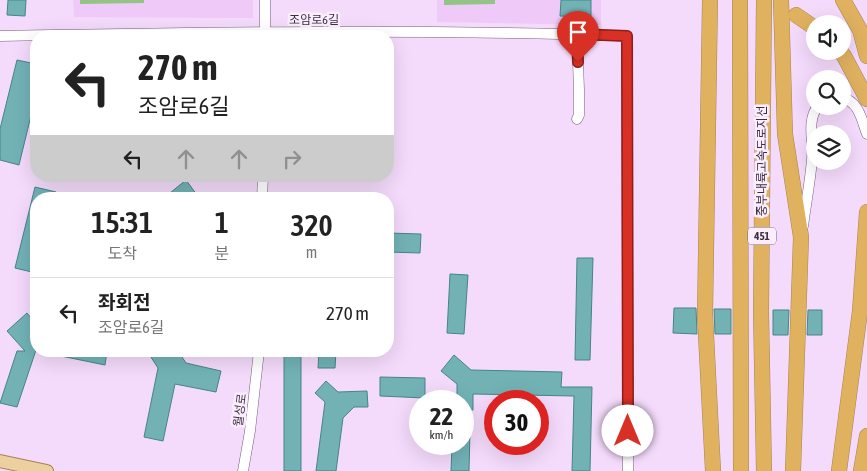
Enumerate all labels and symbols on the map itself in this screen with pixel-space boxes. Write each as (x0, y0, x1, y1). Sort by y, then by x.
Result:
pin (557, 11, 599, 62)
street label: 조암로6길 (289, 13, 339, 27)
street label: 중부내륙고속도로지선 (755, 106, 769, 216)
road number: 451 (748, 228, 776, 245)
speed limit sign: 30 (484, 390, 549, 455)
street label: 월성로 (231, 393, 249, 427)
position arrow (601, 404, 653, 456)

